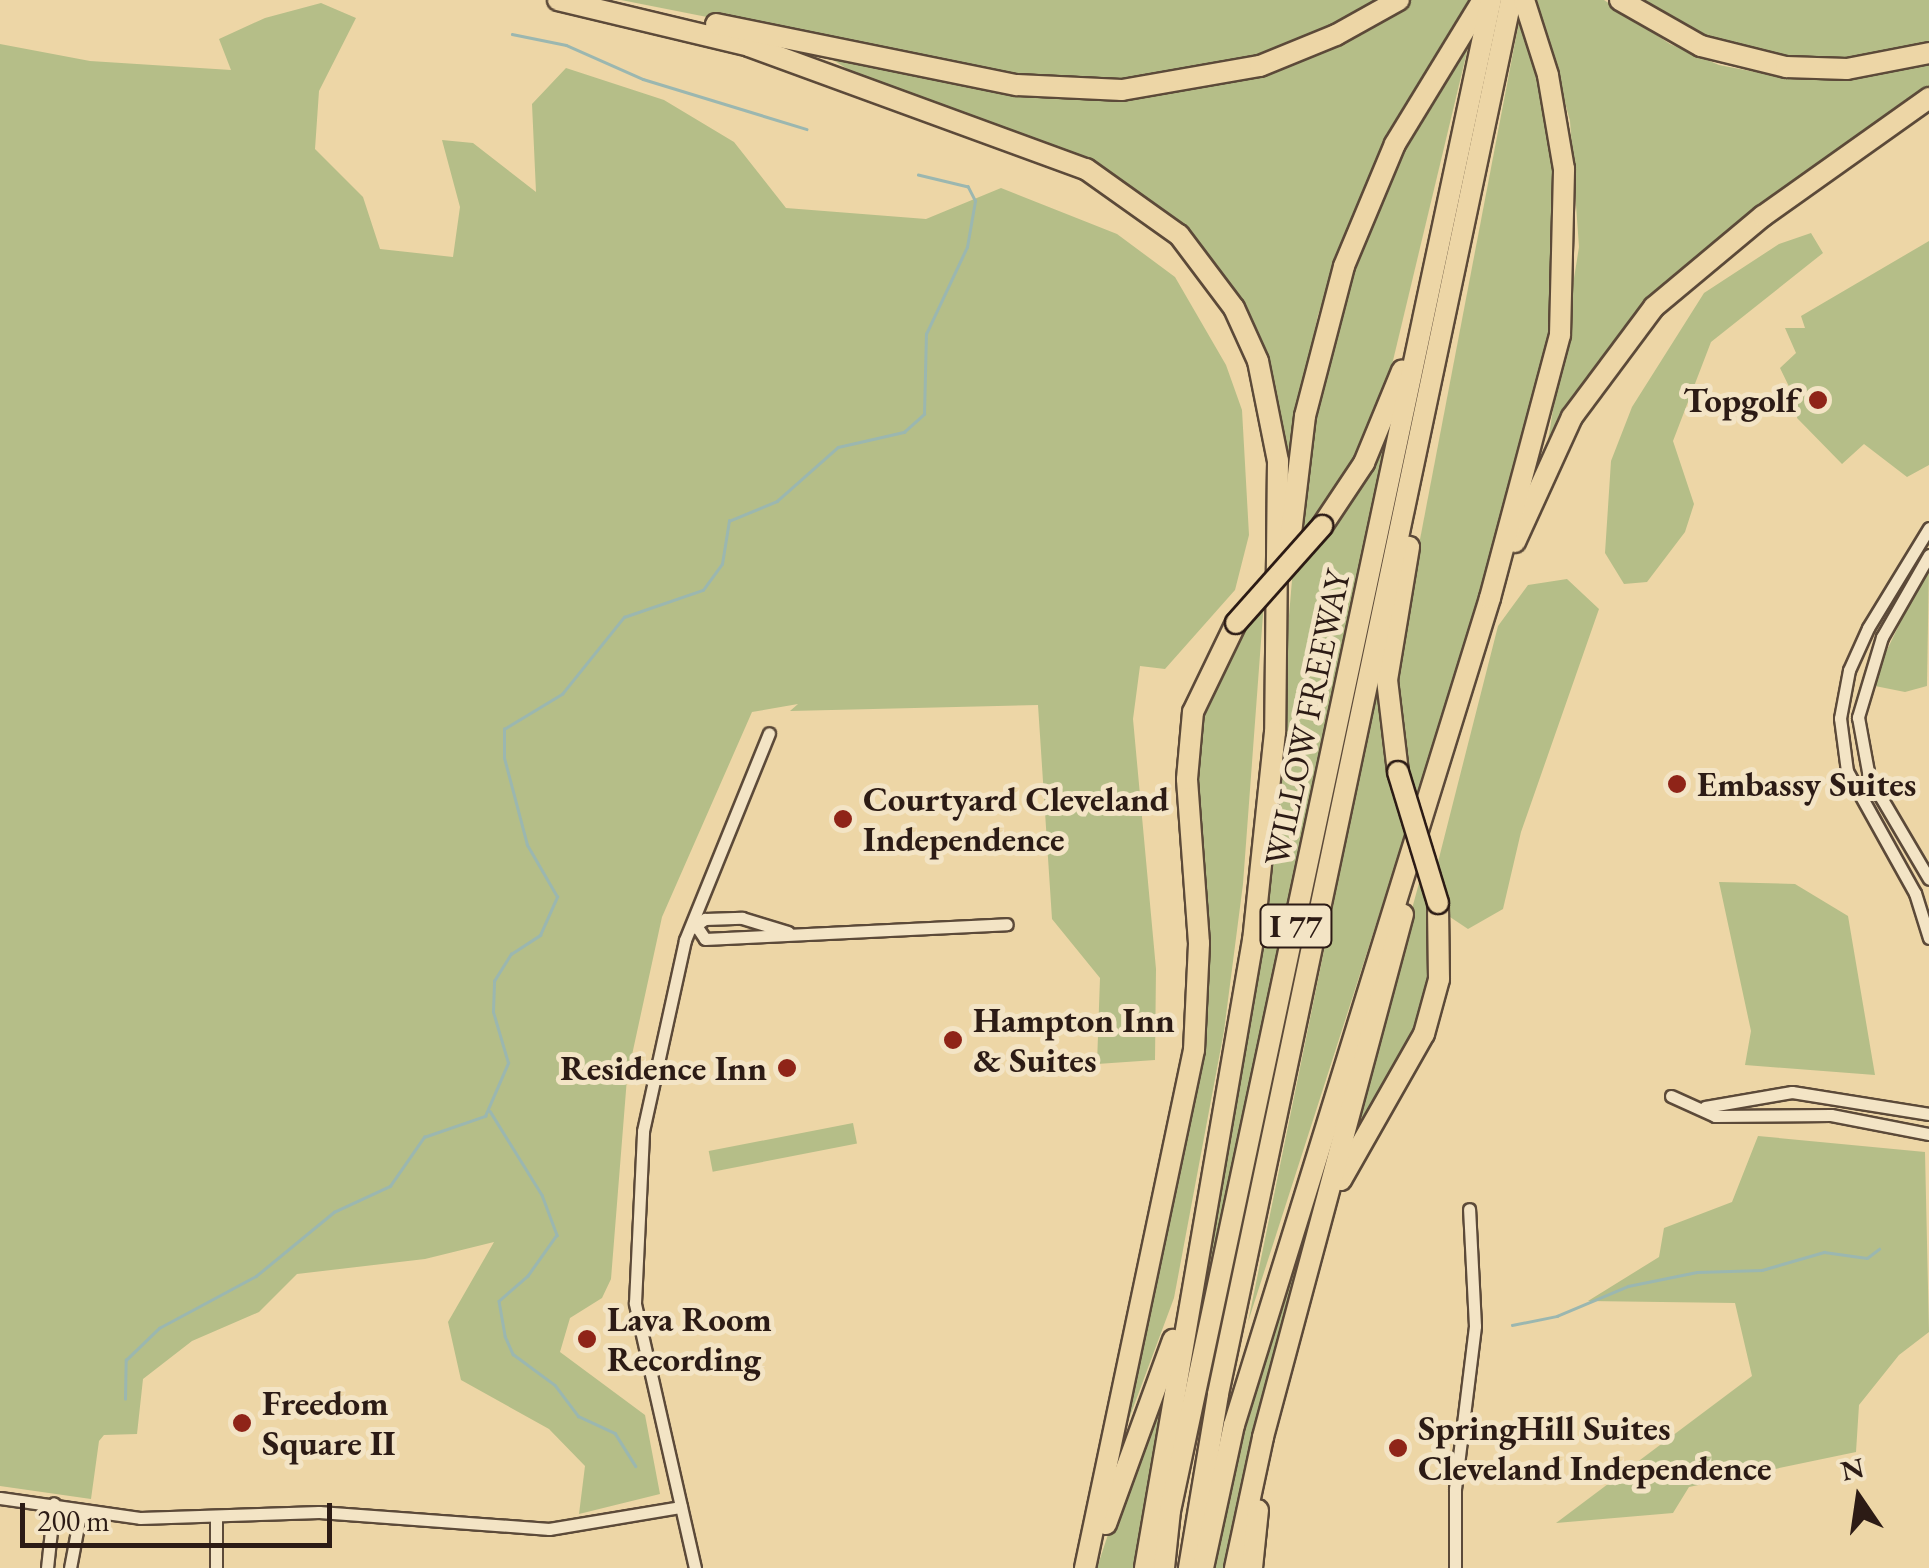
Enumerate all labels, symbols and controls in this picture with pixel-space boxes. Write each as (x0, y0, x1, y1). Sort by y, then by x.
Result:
place label: Topgolf (1683, 379, 1798, 421)
marker: Topgolf (1807, 389, 1829, 411)
street label: WILLOW FREEWAY (1255, 566, 1359, 870)
place label: Embassy Suites (1697, 763, 1916, 805)
marker: Embassy Suites (1666, 773, 1688, 795)
place label: Courtyard Cleveland Independence (863, 778, 1169, 860)
marker: Courtyard Cleveland Independence (832, 808, 854, 830)
road number: I 77 (1258, 899, 1334, 953)
place label: Hampton Inn & Suites (973, 999, 1175, 1081)
marker: Hampton Inn & Suites (942, 1029, 964, 1051)
place label: Residence Inn (560, 1047, 767, 1089)
marker: Residence Inn (776, 1057, 798, 1079)
place label: Lava Room Recording (607, 1298, 772, 1380)
marker: Lava Room Recording (576, 1328, 598, 1350)
place label: Freedom Square II (262, 1382, 396, 1464)
place label: SpringHill Suites Cleveland Independence (1418, 1407, 1772, 1489)
marker: Freedom Square II (231, 1412, 253, 1434)
marker: SpringHill Suites Cleveland Independence (1387, 1437, 1409, 1459)
north arrow (1809, 1448, 1909, 1548)
text: N (1837, 1449, 1867, 1489)
scale bar (25, 1483, 338, 1545)
text: 200 m (37, 1501, 110, 1540)

